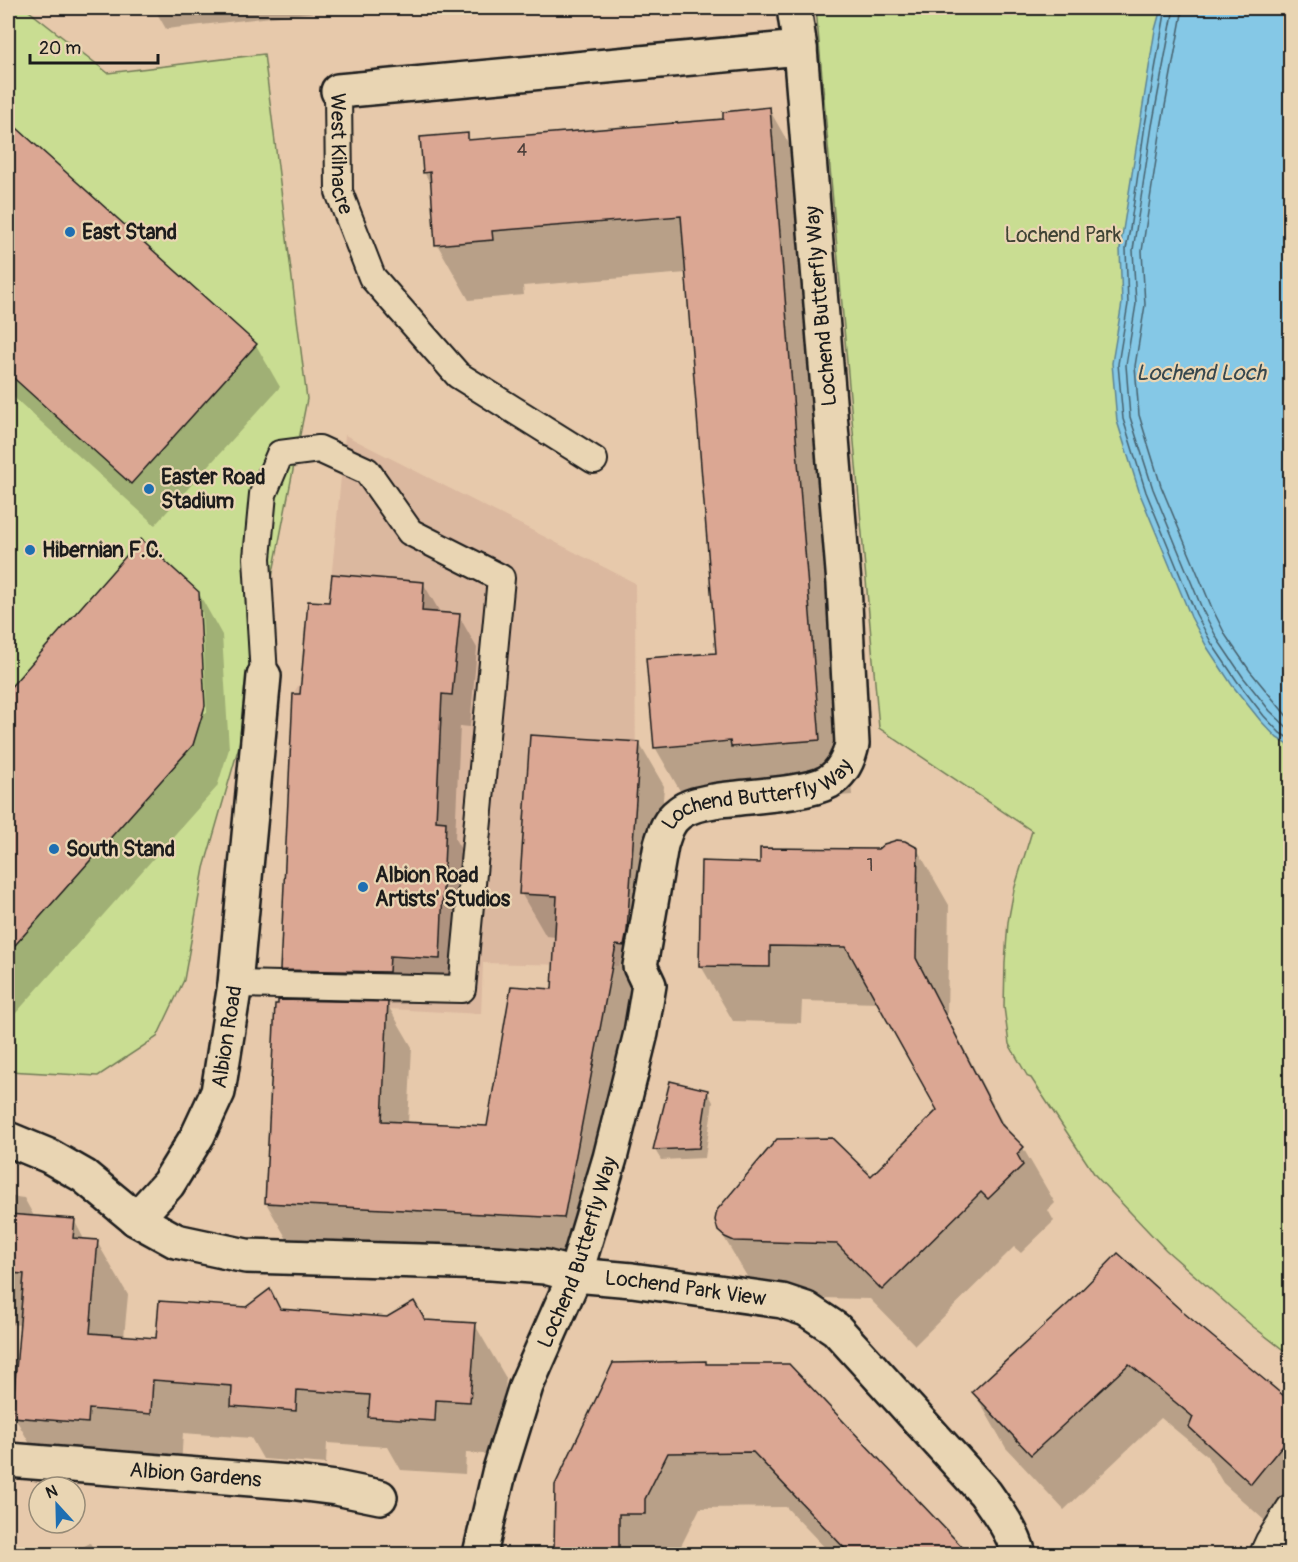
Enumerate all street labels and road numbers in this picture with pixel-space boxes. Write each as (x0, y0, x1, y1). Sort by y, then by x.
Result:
street label: West Kilnacre (325, 93, 360, 219)
street label: Lochend Butterfly Way (799, 205, 843, 407)
street label: Lochend Butterfly Way (655, 754, 859, 835)
street label: Albion Road (205, 984, 248, 1090)
street label: Lochend Butterfly Way (531, 1153, 623, 1352)
street label: Lochend Park View (604, 1264, 768, 1312)
street label: Albion Gardens (128, 1456, 263, 1493)

